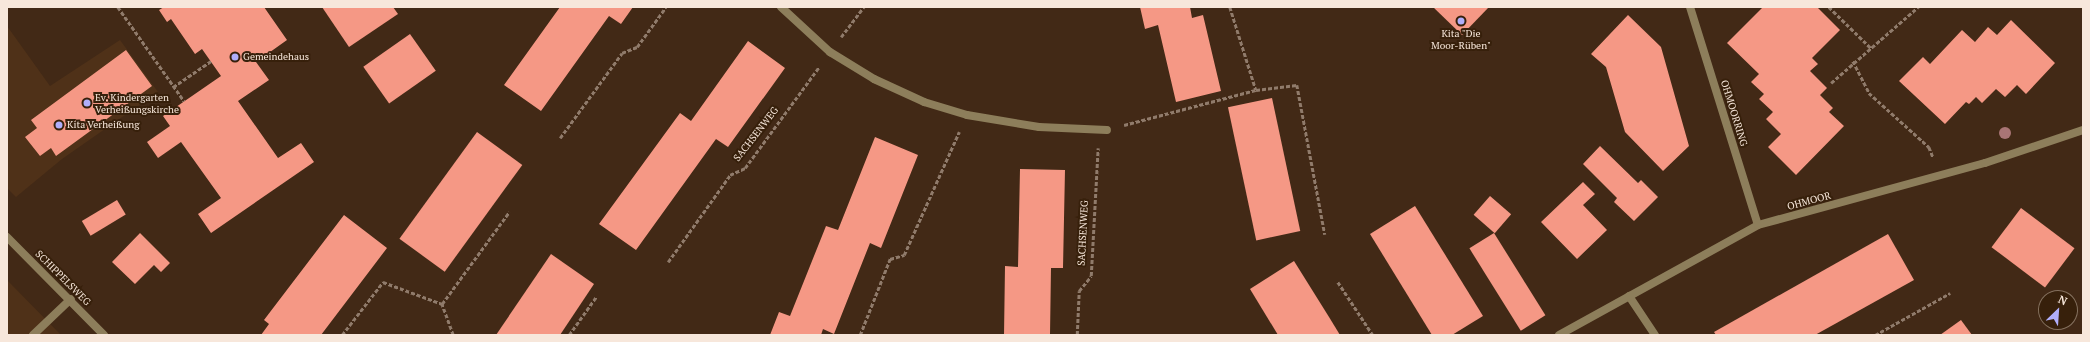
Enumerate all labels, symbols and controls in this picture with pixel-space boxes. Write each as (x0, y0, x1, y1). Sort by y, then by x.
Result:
marker: Kita "Die Moor-Rüben" (1456, 16, 1466, 26)
place label: Kita "Die Moor-Rüben" (1431, 27, 1491, 50)
place label: Gemeindehaus (243, 51, 309, 63)
marker: Gemeindehaus (230, 52, 240, 62)
street label: OHMOORRING (1718, 78, 1750, 148)
place label: Ev. Kindergarten Verheißungskirche (95, 91, 179, 114)
marker: Ev. Kindergarten Verheißungskirche (82, 98, 92, 108)
street label: SACHSENWEG (731, 104, 781, 164)
place label: Kita Verheißung (67, 119, 140, 131)
marker: Kita Verheißung (54, 120, 64, 130)
street label: OHMOOR (1786, 189, 1832, 213)
street label: SACHSENWEG (1075, 200, 1091, 266)
street label: SCHIPPELSWEG (33, 248, 93, 308)
north arrow (2038, 290, 2078, 330)
text: N (2056, 292, 2069, 308)

